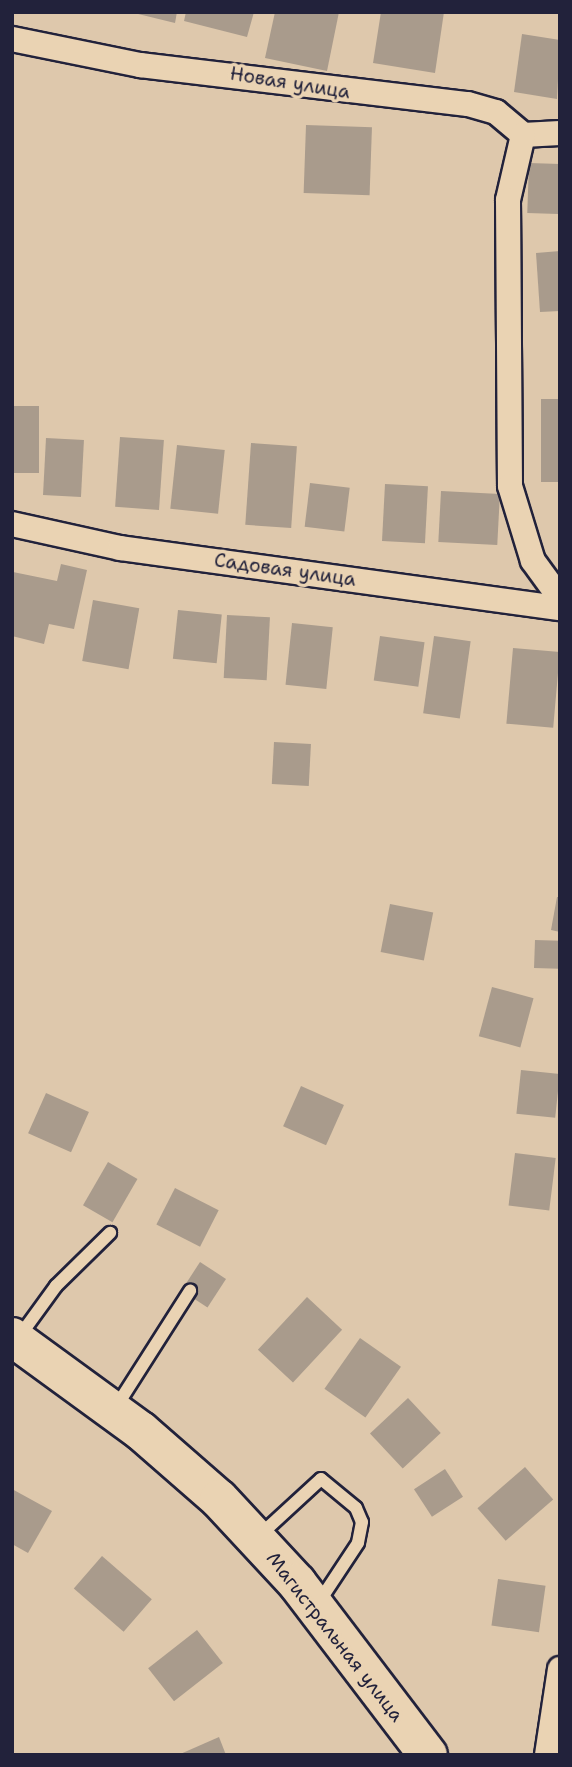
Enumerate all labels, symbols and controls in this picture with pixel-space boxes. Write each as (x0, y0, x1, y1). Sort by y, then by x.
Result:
street label: Новая улица (228, 62, 352, 104)
street label: Садовая улица (213, 549, 357, 591)
street label: Магистральная улица (262, 1548, 408, 1726)

